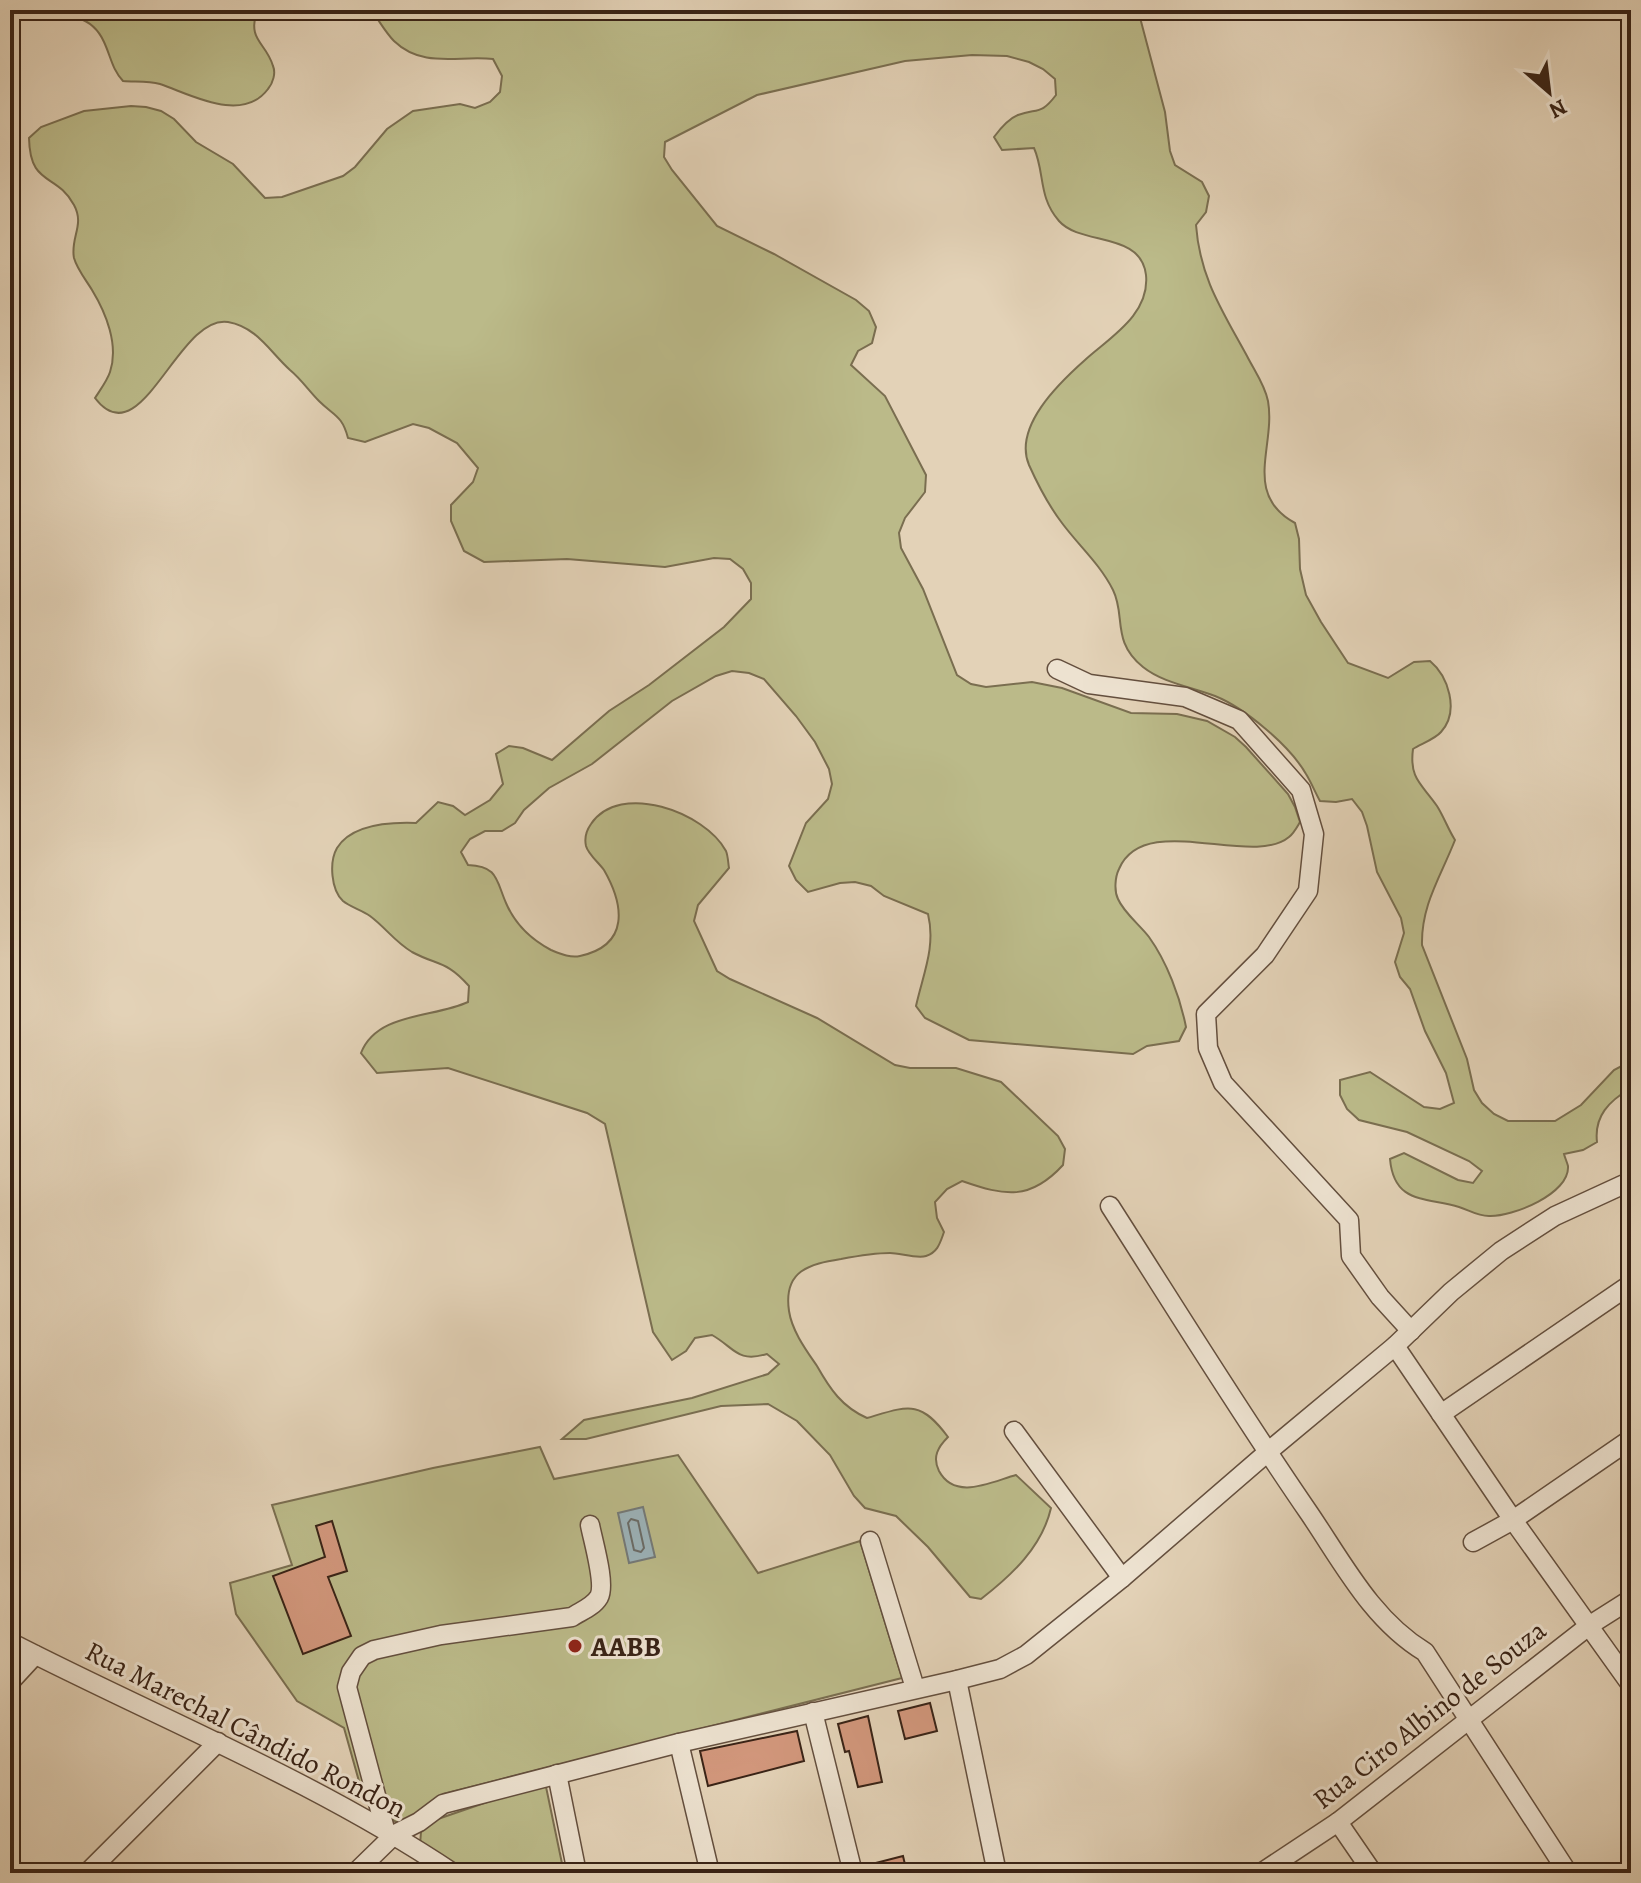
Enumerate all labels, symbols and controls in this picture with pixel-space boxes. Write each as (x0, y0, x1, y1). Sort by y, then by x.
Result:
north arrow (1509, 52, 1589, 132)
text: N (1544, 92, 1572, 126)
street label: Rua Ciro Albino de Souza (1305, 1612, 1554, 1818)
place label: AABB (590, 1628, 661, 1666)
street label: Rua Marechal Cândido Rondon (79, 1632, 412, 1827)
marker: AABB (566, 1637, 584, 1655)

